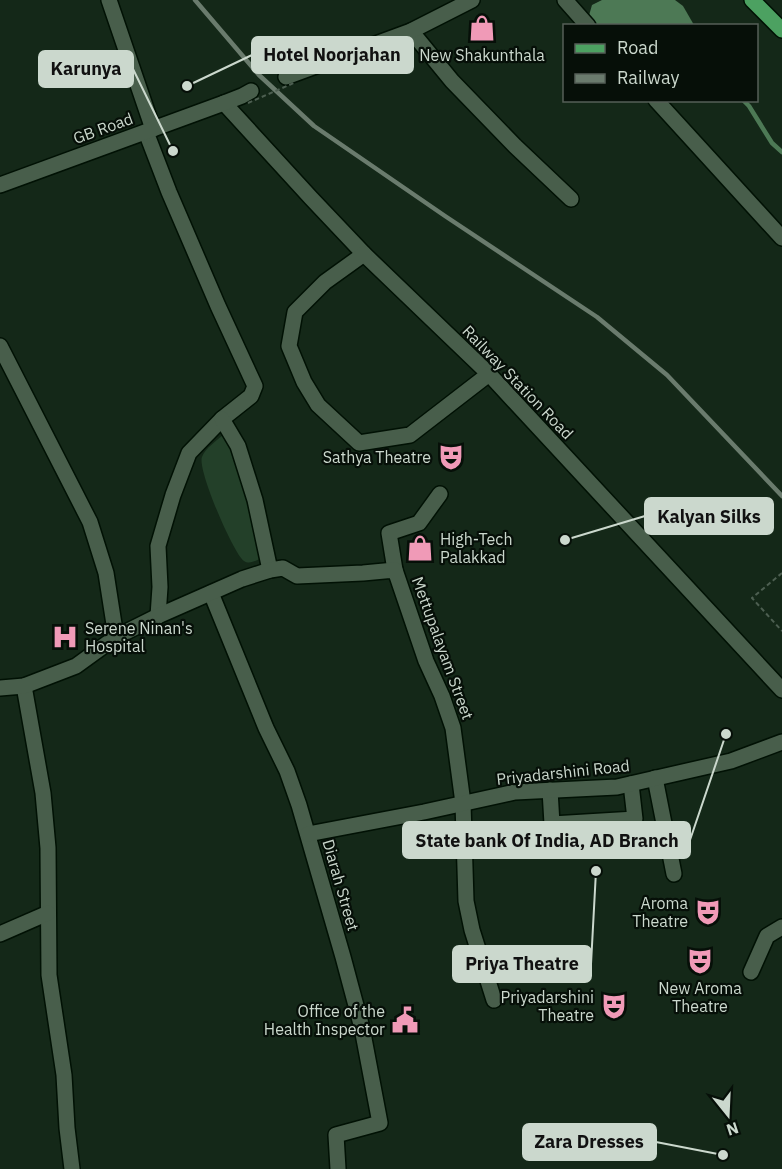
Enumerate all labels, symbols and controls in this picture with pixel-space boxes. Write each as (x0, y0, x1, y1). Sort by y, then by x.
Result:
shop icon: New Shakunthala (467, 13, 497, 43)
legend (563, 24, 758, 102)
text: Road (617, 36, 658, 59)
callout: Hotel Noorjahan (252, 37, 413, 73)
text: Hotel Noorjahan (263, 43, 401, 66)
place label: New Shakunthala (419, 45, 545, 65)
callout: Karunya (39, 51, 133, 87)
text: Karunya (51, 57, 121, 80)
text: Railway (617, 66, 679, 89)
street label: GB Road (70, 108, 136, 148)
street label: Railway Station Road (458, 321, 578, 443)
theatre icon: Sathya Theatre (436, 442, 466, 472)
place label: Sathya Theatre (323, 447, 431, 467)
callout: Kalyan Silks (645, 498, 773, 534)
text: Kalyan Silks (657, 505, 761, 528)
place label: High-Tech Palakkad (440, 529, 512, 567)
shop icon: High-Tech Palakkad (405, 533, 435, 563)
street label: Mettupalayam Street (408, 574, 478, 722)
place label: Serene Ninan's Hospital (85, 618, 193, 656)
hospital icon: Serene Ninan's Hospital (50, 622, 80, 652)
street label: Priyadarshini Road (495, 755, 631, 789)
callout: State bank Of India, AD Branch (403, 822, 690, 858)
text: State bank Of India, AD Branch (415, 829, 679, 852)
street label: Diarah Street (318, 837, 364, 933)
place label: Aroma Theatre (632, 893, 688, 931)
theatre icon: Aroma Theatre (693, 897, 723, 927)
callout: Priya Theatre (453, 946, 591, 982)
theatre icon: New Aroma Theatre (685, 946, 715, 976)
text: Priya Theatre (465, 952, 579, 975)
place label: New Aroma Theatre (658, 978, 742, 1016)
place label: Priyadarshini Theatre (501, 987, 594, 1025)
theatre icon: Priyadarshini Theatre (599, 991, 629, 1021)
place label: Office of the Health Inspector (264, 1001, 385, 1039)
public building icon: Office of the Health Inspector (390, 1005, 420, 1035)
north arrow (698, 1085, 758, 1145)
text: N (724, 1118, 741, 1141)
callout: Zara Dresses (523, 1124, 656, 1160)
text: Zara Dresses (534, 1130, 644, 1153)

